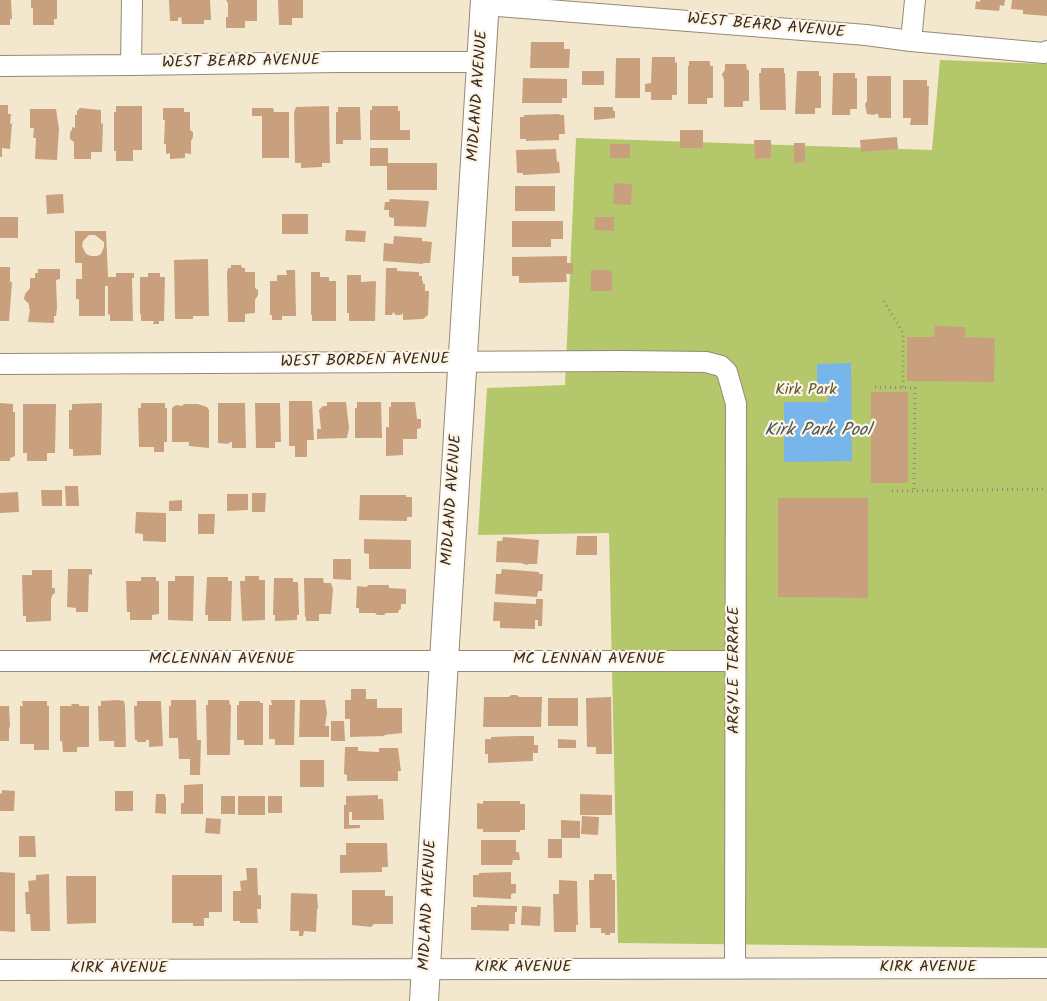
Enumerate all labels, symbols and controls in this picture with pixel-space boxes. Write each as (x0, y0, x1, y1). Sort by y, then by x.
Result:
street label: WEST BEARD AVENUE (686, 11, 846, 43)
street label: MIDLAND AVENUE (465, 30, 493, 162)
street label: WEST BEARD AVENUE (162, 52, 320, 74)
street label: WEST BORDEN AVENUE (280, 351, 450, 373)
park label: Kirk Park (775, 381, 837, 401)
water label: Kirk Park Pool (765, 421, 871, 443)
street label: MIDLAND AVENUE (439, 434, 467, 566)
street label: ARGYLE TERRACE (725, 606, 745, 734)
street label: MCLENNAN AVENUE (149, 650, 295, 670)
street label: MC LENNAN AVENUE (513, 650, 665, 670)
street label: MIDLAND AVENUE (416, 839, 442, 971)
street label: KIRK AVENUE (475, 958, 571, 978)
street label: KIRK AVENUE (880, 958, 976, 978)
street label: KIRK AVENUE (71, 959, 167, 979)

